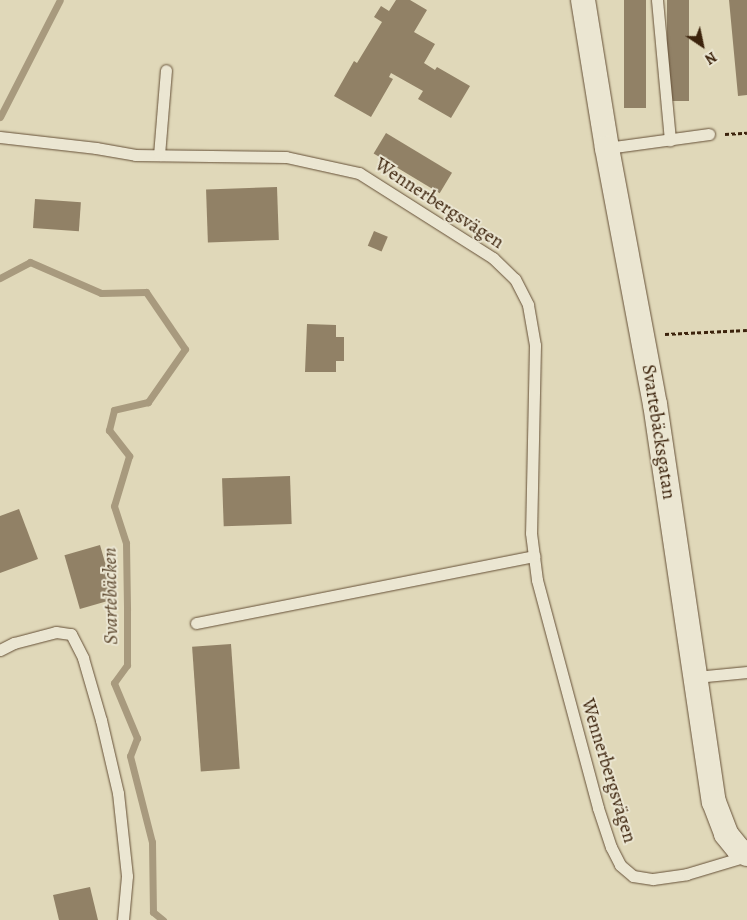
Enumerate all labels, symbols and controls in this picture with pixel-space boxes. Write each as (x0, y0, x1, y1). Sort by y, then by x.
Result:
north arrow (677, 20, 727, 70)
text: N (701, 47, 720, 69)
street label: Wennerbergsvägen (370, 154, 508, 254)
street label: Svartebäcksgatan (636, 363, 680, 501)
water label: Svartebäcken (97, 547, 123, 645)
street label: Wennerbergsvägen (575, 696, 641, 846)

